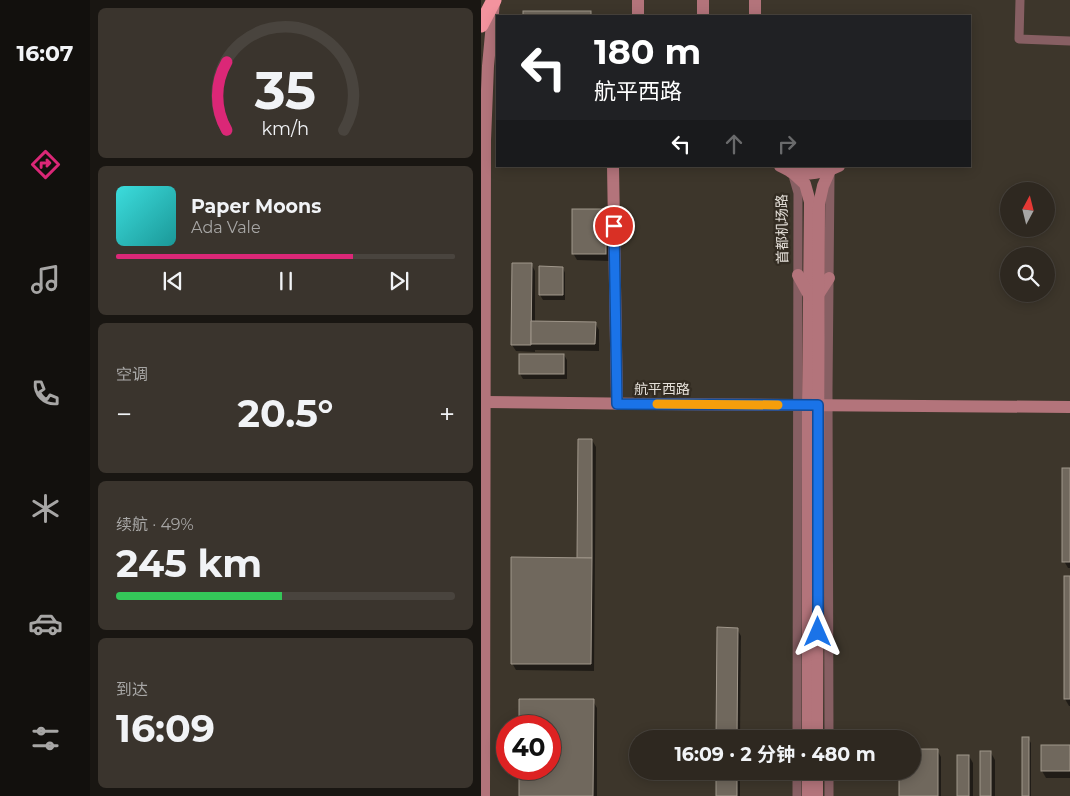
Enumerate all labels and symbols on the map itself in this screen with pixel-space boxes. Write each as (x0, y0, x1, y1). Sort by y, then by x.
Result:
north arrow (1000, 182, 1055, 238)
street label: 首都机场路 (772, 194, 792, 264)
pin (593, 205, 635, 247)
street label: 航平西路 (634, 380, 690, 398)
position arrow (791, 605, 843, 657)
speed limit sign: 40 (496, 715, 561, 780)

